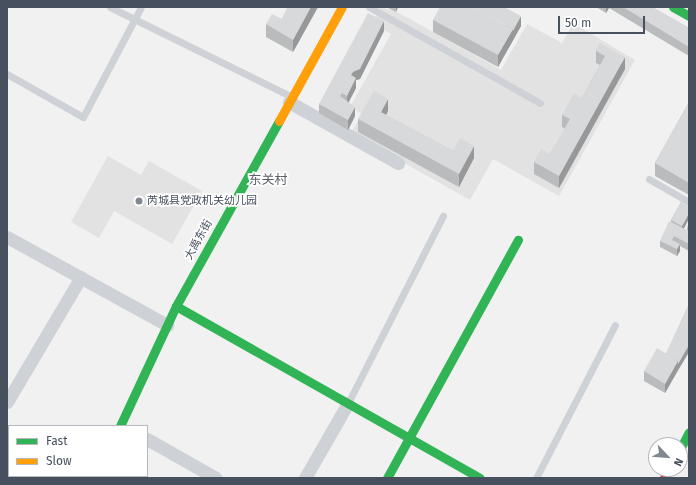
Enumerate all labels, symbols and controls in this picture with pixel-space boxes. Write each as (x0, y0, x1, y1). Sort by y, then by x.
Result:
scale bar (560, 8, 647, 34)
text: 50 m (565, 16, 591, 30)
district label: 东关村 (249, 172, 287, 188)
place label: 芮城县党政机关幼儿园 (147, 194, 257, 208)
marker: 芮城县党政机关幼儿园 (134, 196, 144, 206)
street label: 大禹东街 (183, 218, 215, 262)
legend (8, 425, 148, 477)
text: Fast (46, 434, 68, 448)
north arrow (648, 437, 688, 477)
text: Slow (46, 454, 72, 468)
text: N (671, 456, 686, 468)

